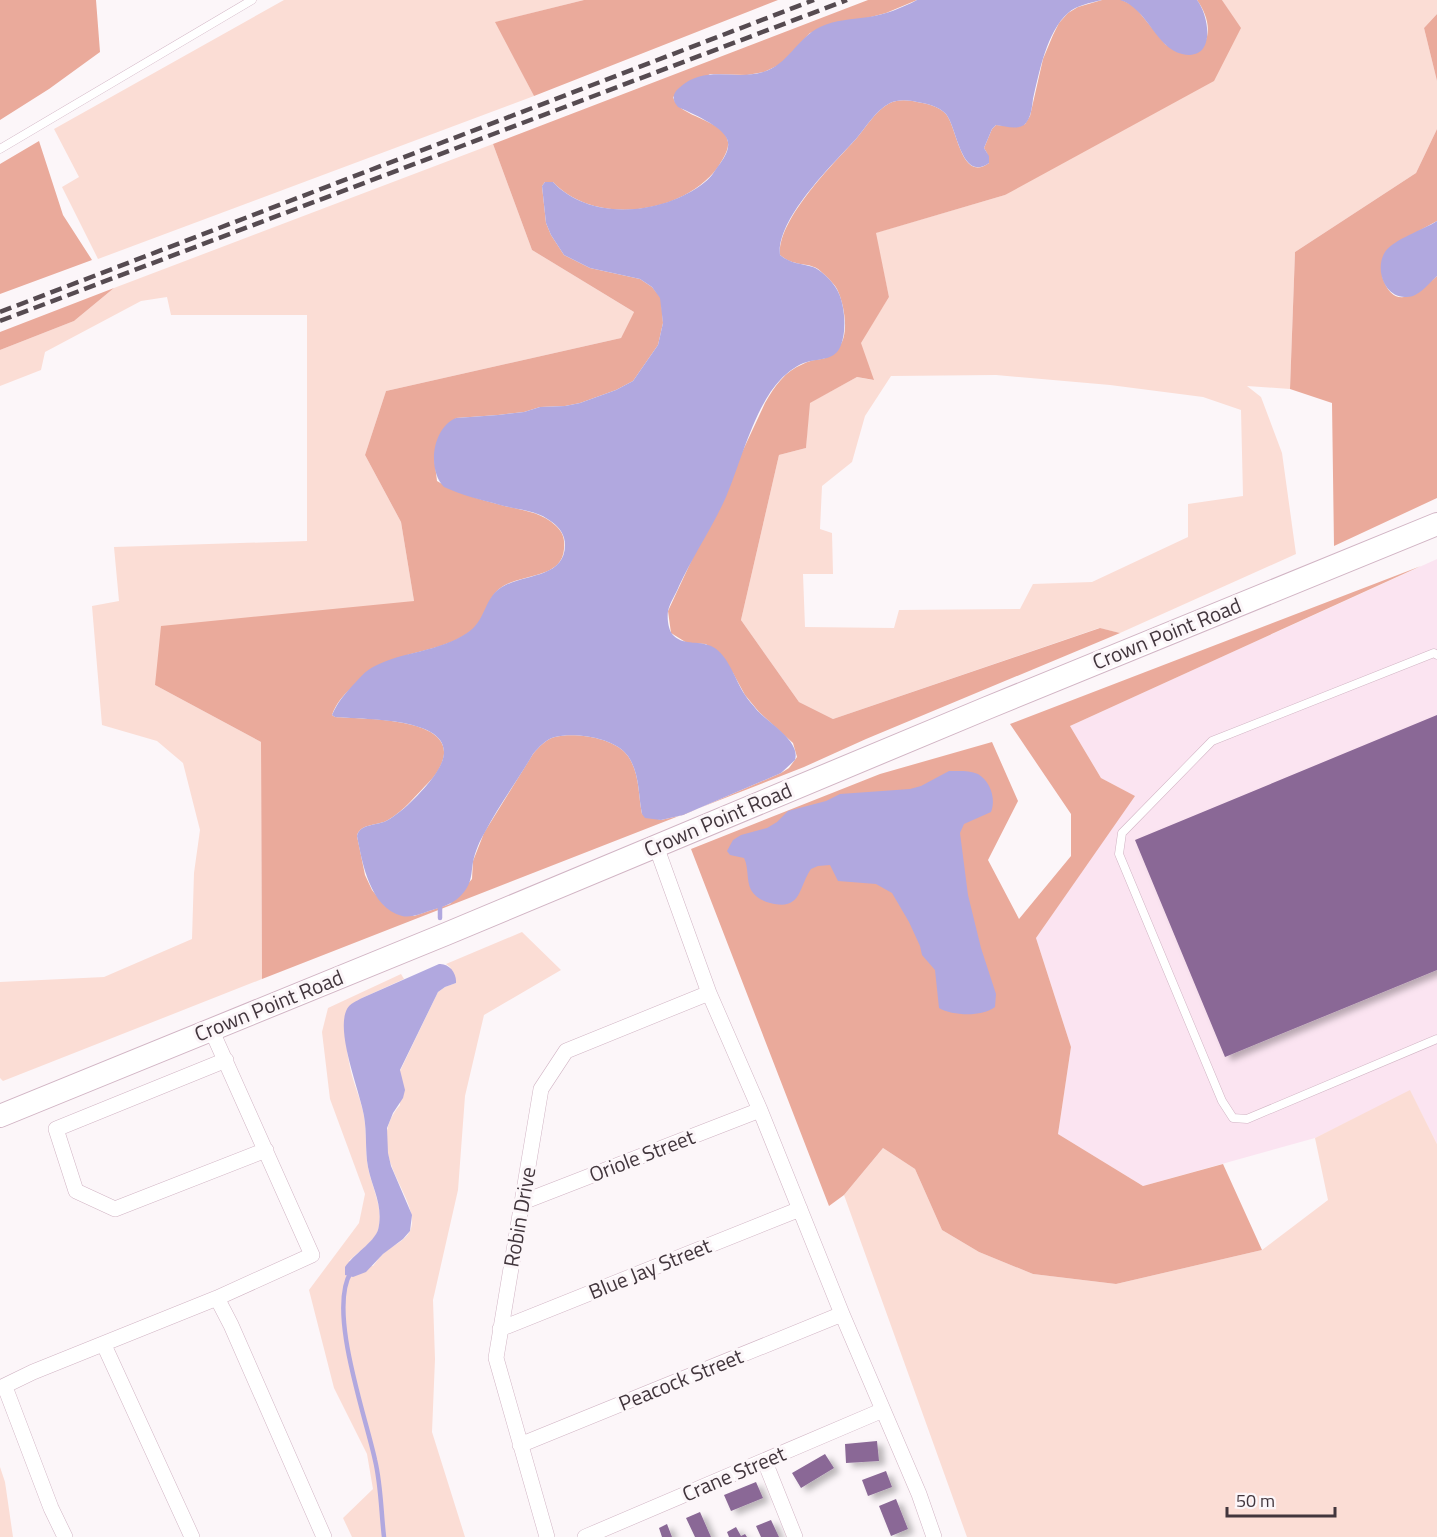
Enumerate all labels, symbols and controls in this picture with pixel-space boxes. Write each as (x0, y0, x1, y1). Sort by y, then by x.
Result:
street label: Crown Point Road (1087, 589, 1246, 678)
street label: Crown Point Road (639, 773, 797, 865)
street label: Crown Point Road (189, 961, 348, 1050)
street label: Oriole Street (584, 1120, 700, 1190)
street label: Robin Drive (494, 1164, 544, 1269)
street label: Blue Jay Street (584, 1229, 716, 1307)
street label: Peacock Street (614, 1339, 748, 1419)
street label: Crane Street (677, 1437, 791, 1509)
scale bar (1227, 1480, 1335, 1518)
text: 50 m (1236, 1487, 1275, 1514)

